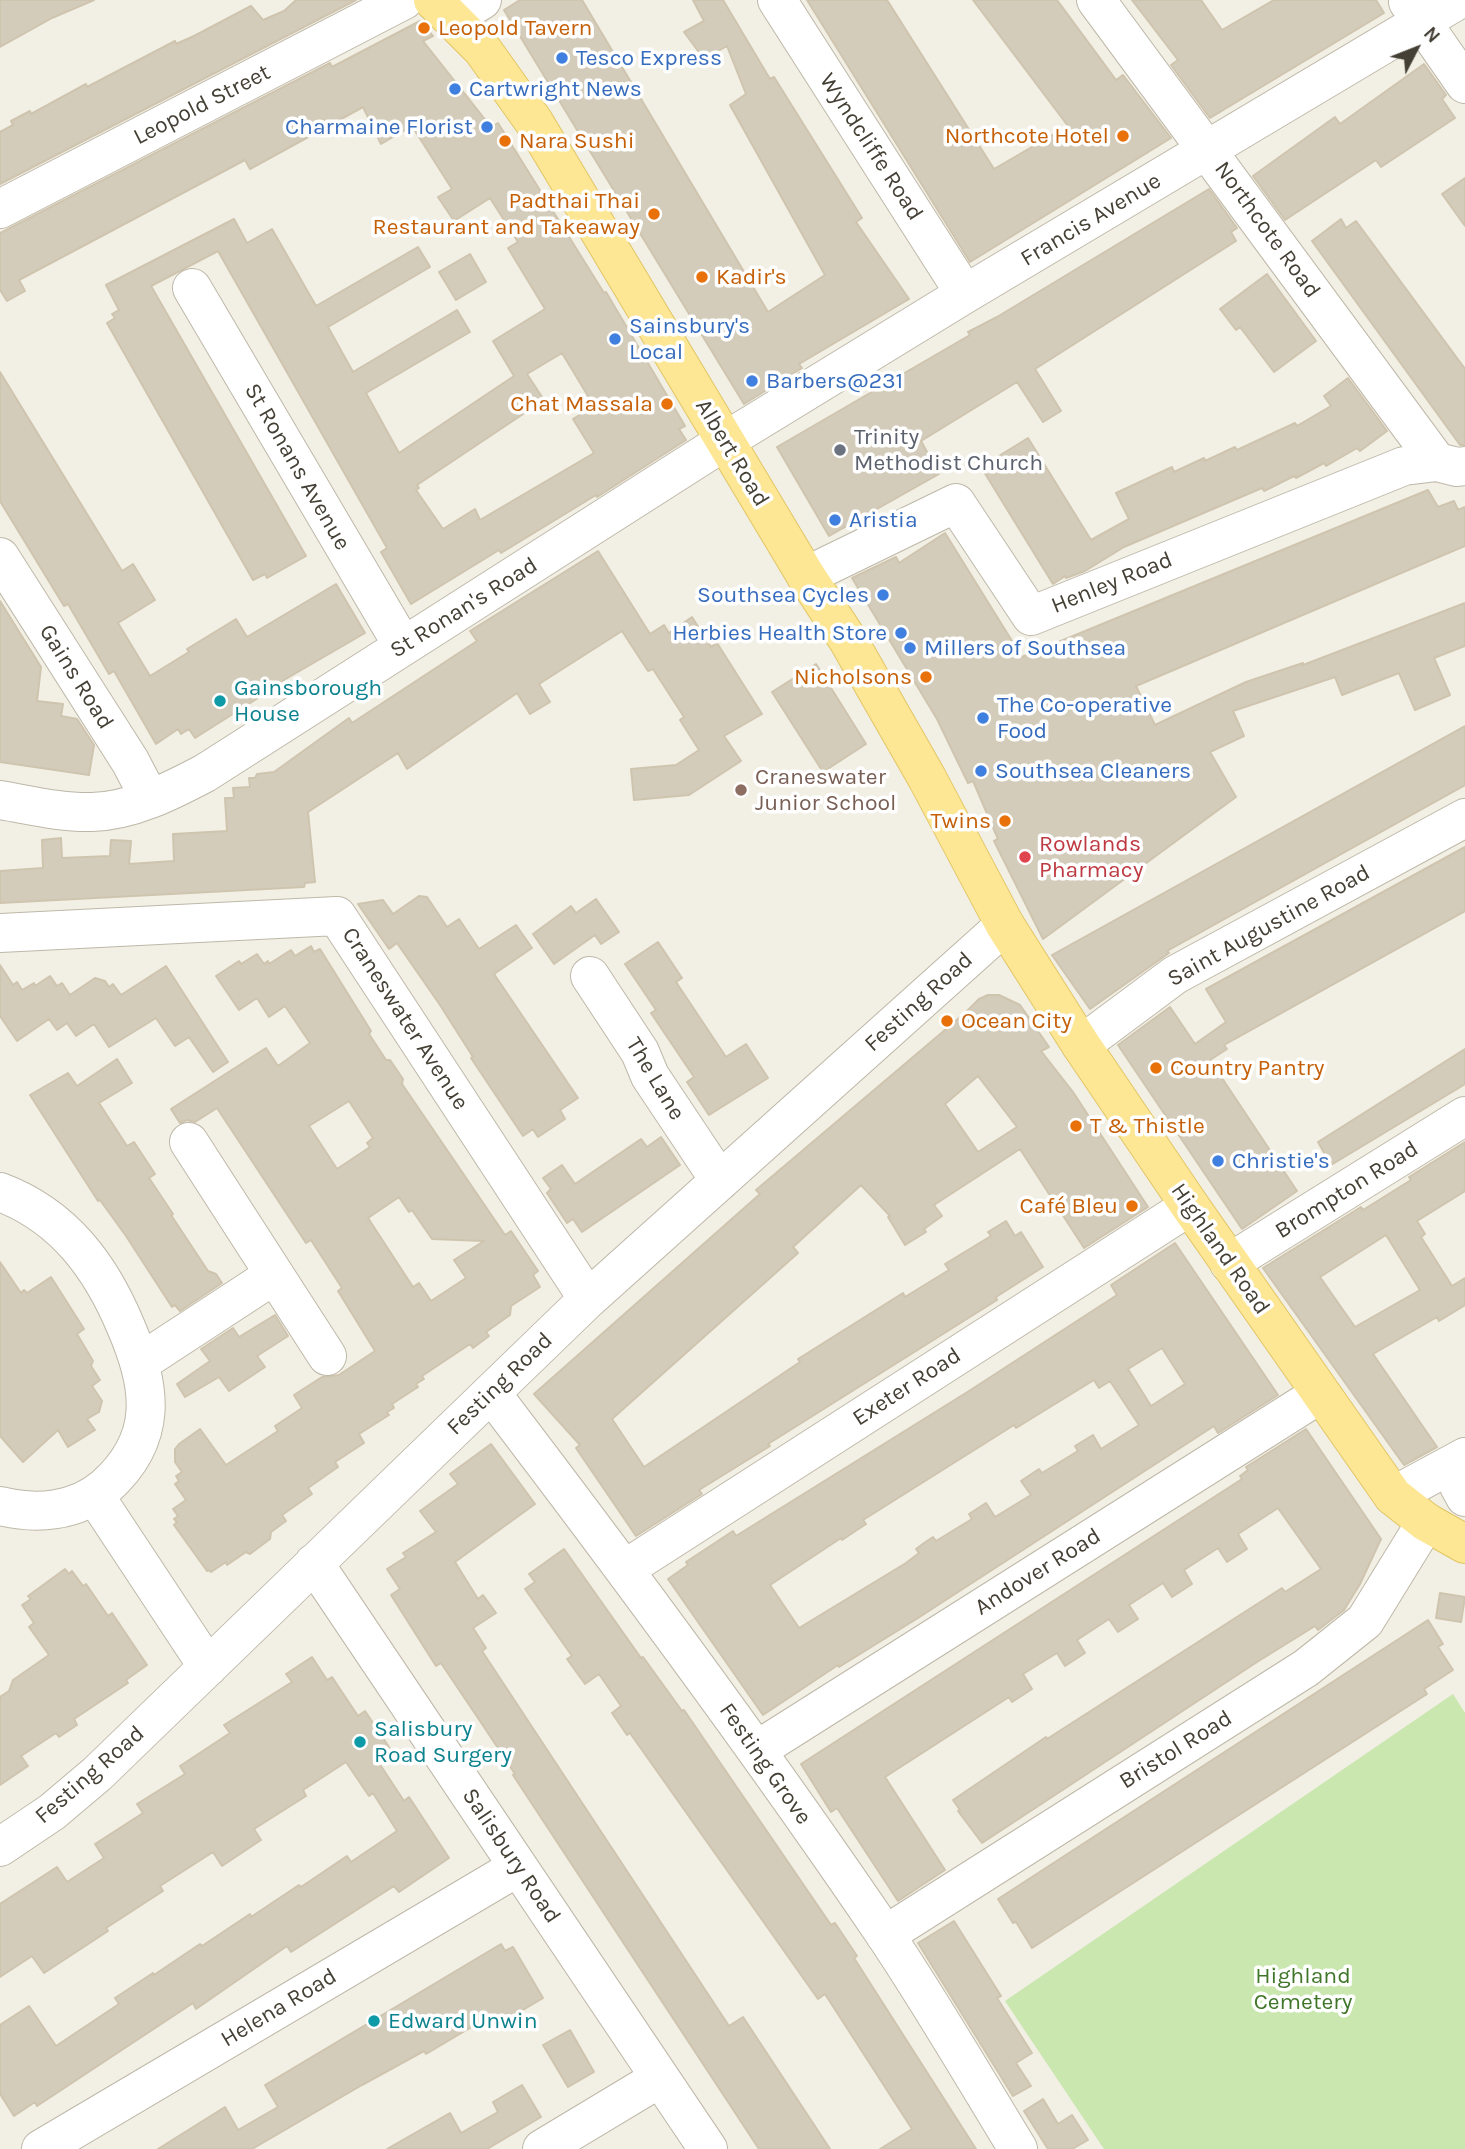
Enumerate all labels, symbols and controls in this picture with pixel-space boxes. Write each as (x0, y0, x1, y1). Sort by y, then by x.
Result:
place label: Leopold Tavern (438, 14, 592, 42)
north arrow (1381, 14, 1451, 84)
marker: Leopold Tavern (416, 20, 432, 36)
text: N (1419, 23, 1444, 47)
place label: Tesco Express (576, 44, 722, 72)
marker: Tesco Express (554, 50, 570, 66)
street label: Leopold Street (129, 59, 275, 151)
street label: Wyndcliffe Road (813, 68, 929, 226)
place label: Cartwright News (469, 75, 642, 103)
marker: Cartwright News (447, 81, 463, 97)
place label: Charmaine Florist (285, 113, 473, 141)
marker: Charmaine Florist (479, 119, 495, 135)
place label: Northcote Hotel (945, 122, 1109, 150)
place label: Nara Sushi (519, 127, 634, 155)
marker: Northcote Hotel (1115, 128, 1131, 144)
marker: Nara Sushi (497, 133, 513, 149)
street label: Northcote Road (1208, 156, 1326, 304)
street label: Francis Avenue (1016, 167, 1166, 273)
place label: Padthai Thai Restaurant and Takeaway (373, 187, 640, 241)
marker: Padthai Thai Restaurant and Takeaway (646, 206, 662, 222)
place label: Kadir's (716, 263, 787, 291)
marker: Kadir's (694, 269, 710, 285)
place label: Sainsbury's Local (629, 312, 750, 366)
marker: Sainsbury's Local (607, 331, 623, 347)
place label: Barbers@231 (766, 367, 903, 395)
marker: Barbers@231 (744, 373, 760, 389)
street label: St Ronans Avenue (238, 379, 356, 555)
place label: Chat Massala (510, 390, 653, 418)
street label: Albert Road (689, 394, 775, 512)
marker: Chat Massala (659, 396, 675, 412)
place label: Trinity Methodist Church (854, 423, 1043, 477)
marker: Trinity Methodist Church (832, 442, 848, 458)
place label: Aristia (849, 506, 918, 534)
marker: Aristia (827, 512, 843, 528)
street label: Henley Road (1047, 546, 1177, 620)
street label: St Ronan's Road (385, 552, 543, 664)
place label: Southsea Cycles (697, 581, 869, 609)
marker: Southsea Cycles (875, 587, 891, 603)
street label: Gains Road (33, 619, 119, 735)
place label: Herbies Health Store (672, 619, 887, 647)
marker: Herbies Health Store (893, 625, 909, 641)
place label: Millers of Southsea (924, 634, 1126, 662)
marker: Millers of Southsea (902, 640, 918, 656)
place label: Nicholsons (794, 663, 912, 691)
marker: Nicholsons (918, 669, 934, 685)
place label: Gainsborough House (234, 674, 382, 728)
place label: The Co-operative Food (997, 691, 1172, 745)
marker: Gainsborough House (212, 693, 228, 709)
marker: The Co-operative Food (975, 710, 991, 726)
place label: Southsea Cleaners (995, 757, 1191, 785)
place label: Craneswater Junior School (755, 763, 897, 817)
marker: Southsea Cleaners (973, 763, 989, 779)
marker: Craneswater Junior School (733, 782, 749, 798)
place label: Twins (931, 807, 991, 835)
marker: Twins (997, 813, 1013, 829)
place label: Rowlands Pharmacy (1039, 830, 1143, 884)
marker: Rowlands Pharmacy (1017, 849, 1033, 865)
street label: Saint Augustine Road (1163, 859, 1375, 993)
street label: Craneswater Avenue (336, 923, 474, 1115)
street label: Festing Road (859, 946, 979, 1058)
place label: Ocean City (961, 1007, 1072, 1035)
marker: Ocean City (939, 1013, 955, 1029)
street label: The Lane (620, 1033, 690, 1125)
place label: Country Pantry (1170, 1054, 1325, 1082)
marker: Country Pantry (1148, 1060, 1164, 1076)
place label: T & Thistle (1090, 1112, 1205, 1140)
marker: T & Thistle (1068, 1118, 1084, 1134)
street label: Brompton Road (1270, 1135, 1424, 1245)
place label: Christie's (1232, 1147, 1330, 1175)
marker: Christie's (1210, 1153, 1226, 1169)
street label: Highland Road (1164, 1178, 1276, 1320)
place label: Café Bleu (1020, 1192, 1118, 1220)
marker: Café Bleu (1124, 1198, 1140, 1214)
street label: Festing Road (441, 1327, 559, 1441)
street label: Exeter Road (848, 1342, 966, 1432)
street label: Andover Road (970, 1522, 1106, 1622)
street label: Festing Grove (713, 1698, 817, 1830)
street label: Bristol Road (1115, 1704, 1237, 1796)
place label: Salisbury Road Surgery (374, 1715, 512, 1769)
street label: Festing Road (30, 1720, 150, 1830)
marker: Salisbury Road Surgery (352, 1734, 368, 1750)
street label: Salisbury Road (456, 1783, 566, 1929)
park label: Highland Cemetery (1254, 1962, 1352, 2016)
street label: Helena Road (216, 1963, 342, 2053)
place label: Edward Unwin (388, 2007, 538, 2035)
marker: Edward Unwin (366, 2013, 382, 2029)

